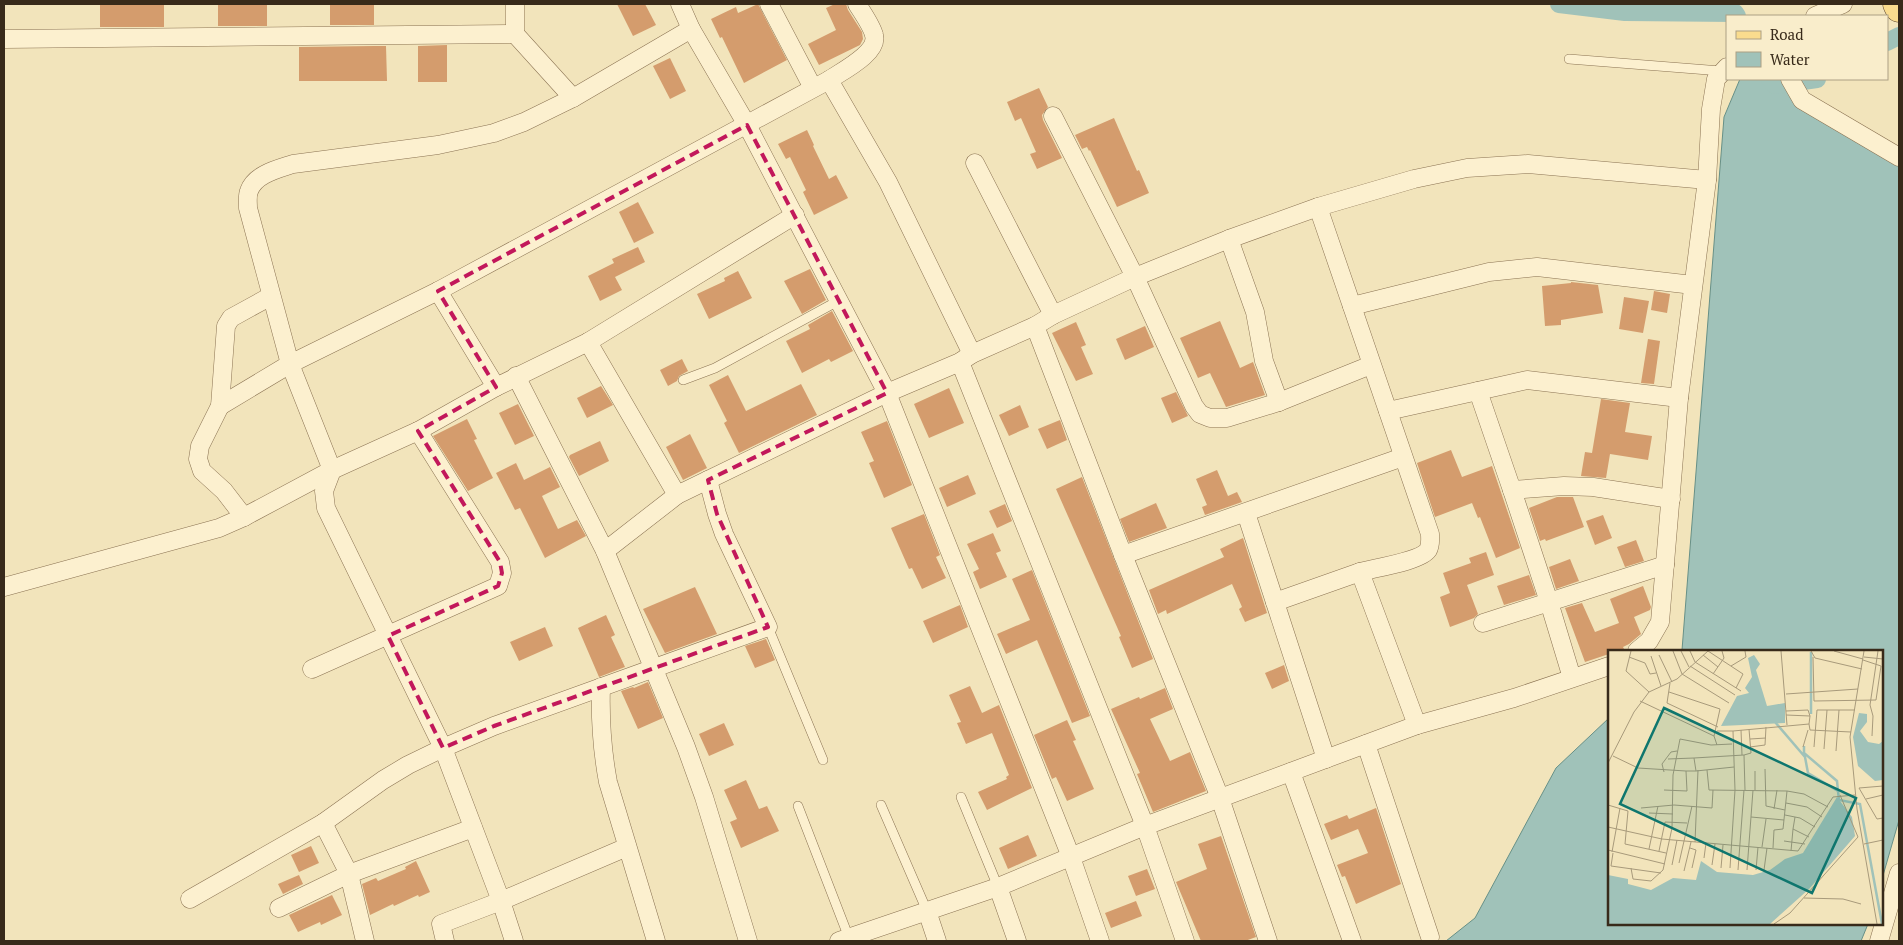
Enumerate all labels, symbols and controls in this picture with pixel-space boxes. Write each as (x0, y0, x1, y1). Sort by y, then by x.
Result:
legend (1726, 15, 1888, 80)
text: Road (1770, 24, 1803, 44)
text: Water (1770, 49, 1810, 69)
inset map (1608, 650, 1883, 925)

